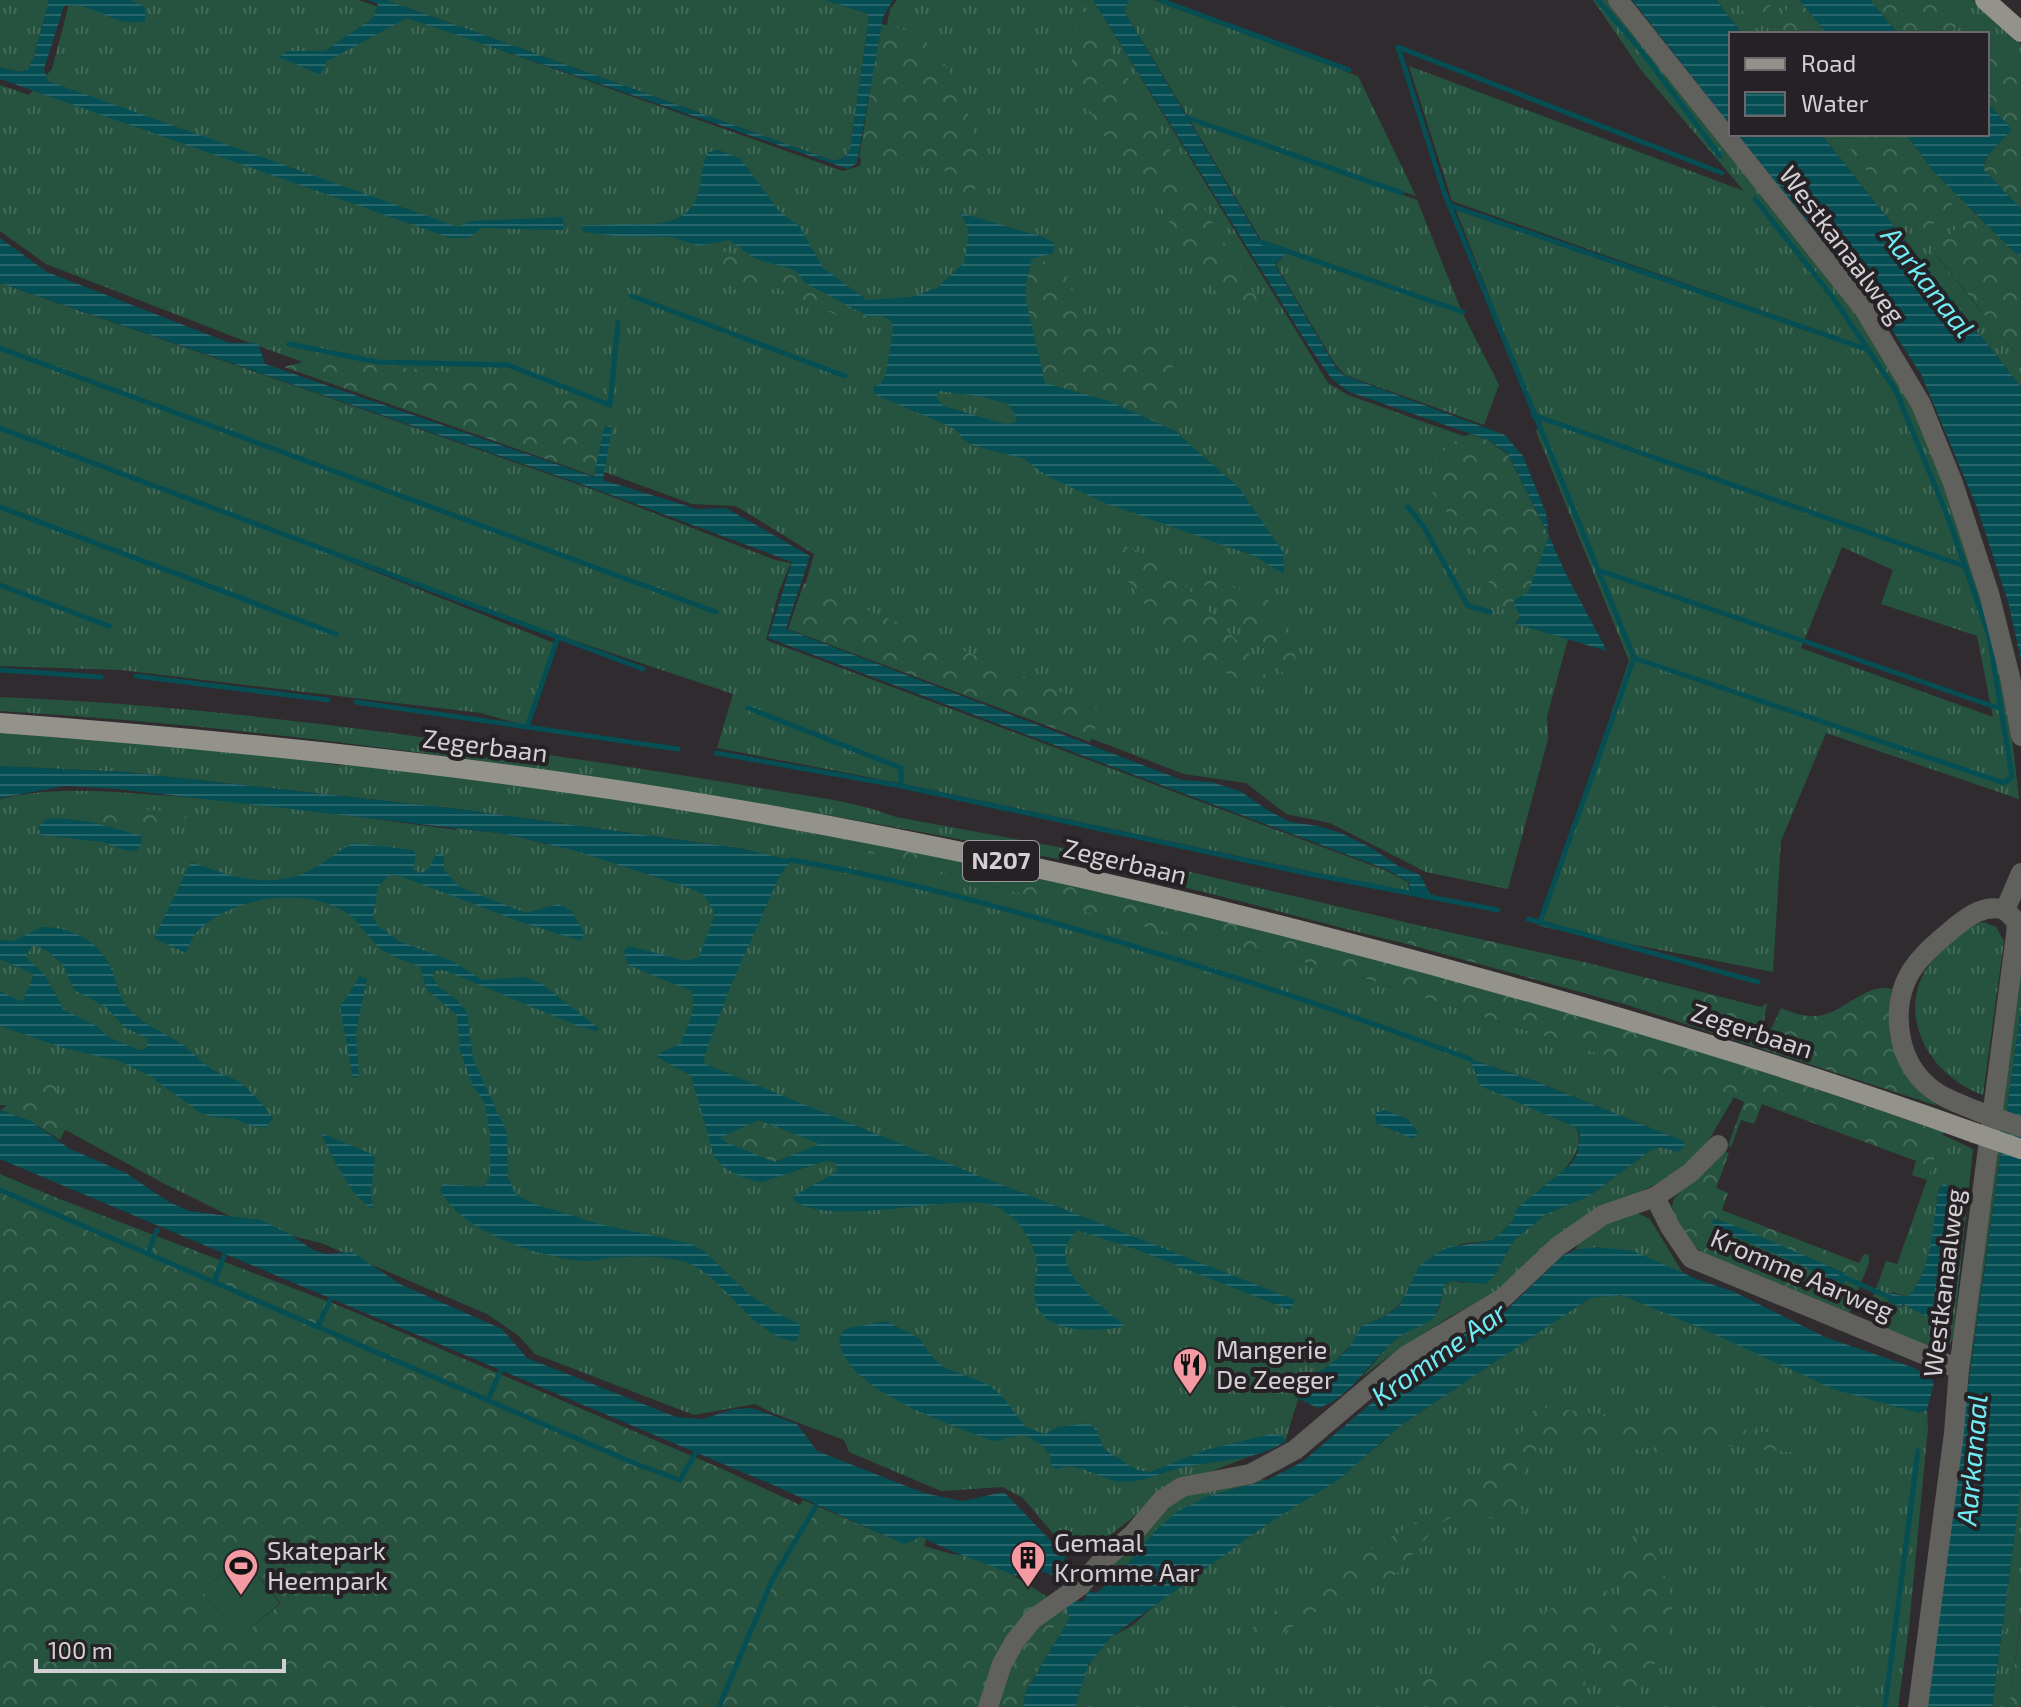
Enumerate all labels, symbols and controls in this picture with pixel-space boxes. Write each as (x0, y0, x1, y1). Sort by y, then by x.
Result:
legend (1729, 32, 1989, 136)
text: Road (1801, 48, 1856, 77)
text: Water (1801, 88, 1869, 117)
street label: Westkanaalweg (1774, 159, 1913, 329)
water label: Aarkanaal (1874, 218, 1983, 344)
street label: Zegerbaan (421, 721, 550, 768)
street label: Zegerbaan (1060, 831, 1190, 890)
road number: N207 (963, 841, 1039, 881)
street label: Zegerbaan (1688, 995, 1817, 1064)
street label: Westkanaalweg (1916, 1187, 1969, 1379)
street label: Kromme Aarweg (1707, 1221, 1899, 1326)
water label: Kromme Aar (1364, 1294, 1513, 1412)
place label: Mangerie De Zeeger (1216, 1333, 1334, 1394)
restaurant icon: Mangerie De Zeeger (1171, 1346, 1209, 1396)
water label: Aarkanaal (1948, 1393, 1994, 1528)
place label: Gemaal Kromme Aar (1054, 1526, 1200, 1587)
place label: Skatepark Heempark (267, 1534, 388, 1595)
building icon: Gemaal Kromme Aar (1009, 1539, 1047, 1589)
sports icon: Skatepark Heempark (222, 1547, 260, 1597)
scale bar (36, 1623, 284, 1673)
text: 100 m (48, 1635, 113, 1664)

